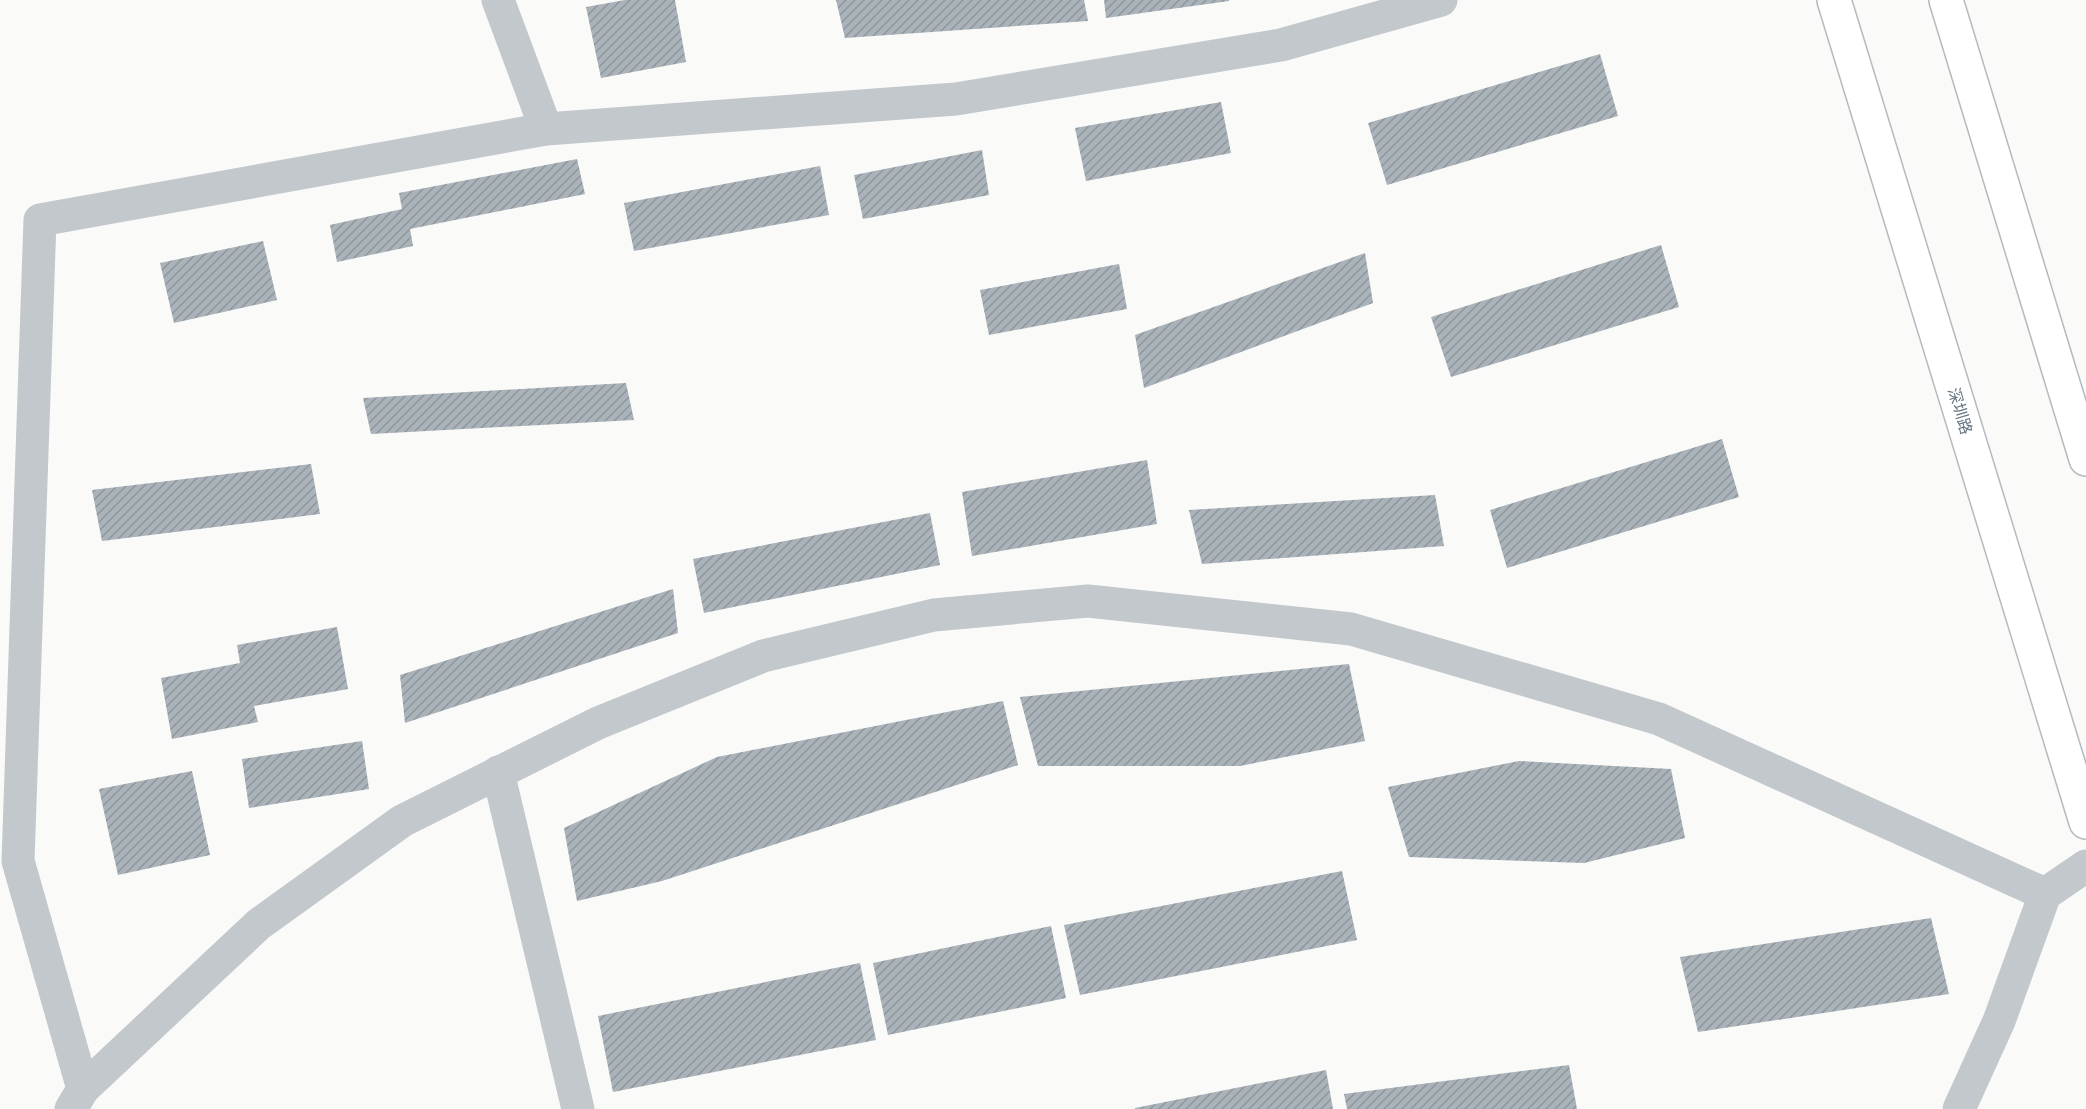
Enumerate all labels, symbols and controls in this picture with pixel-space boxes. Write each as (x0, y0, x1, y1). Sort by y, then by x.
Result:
street label: 深圳路 (1942, 385, 1978, 437)

